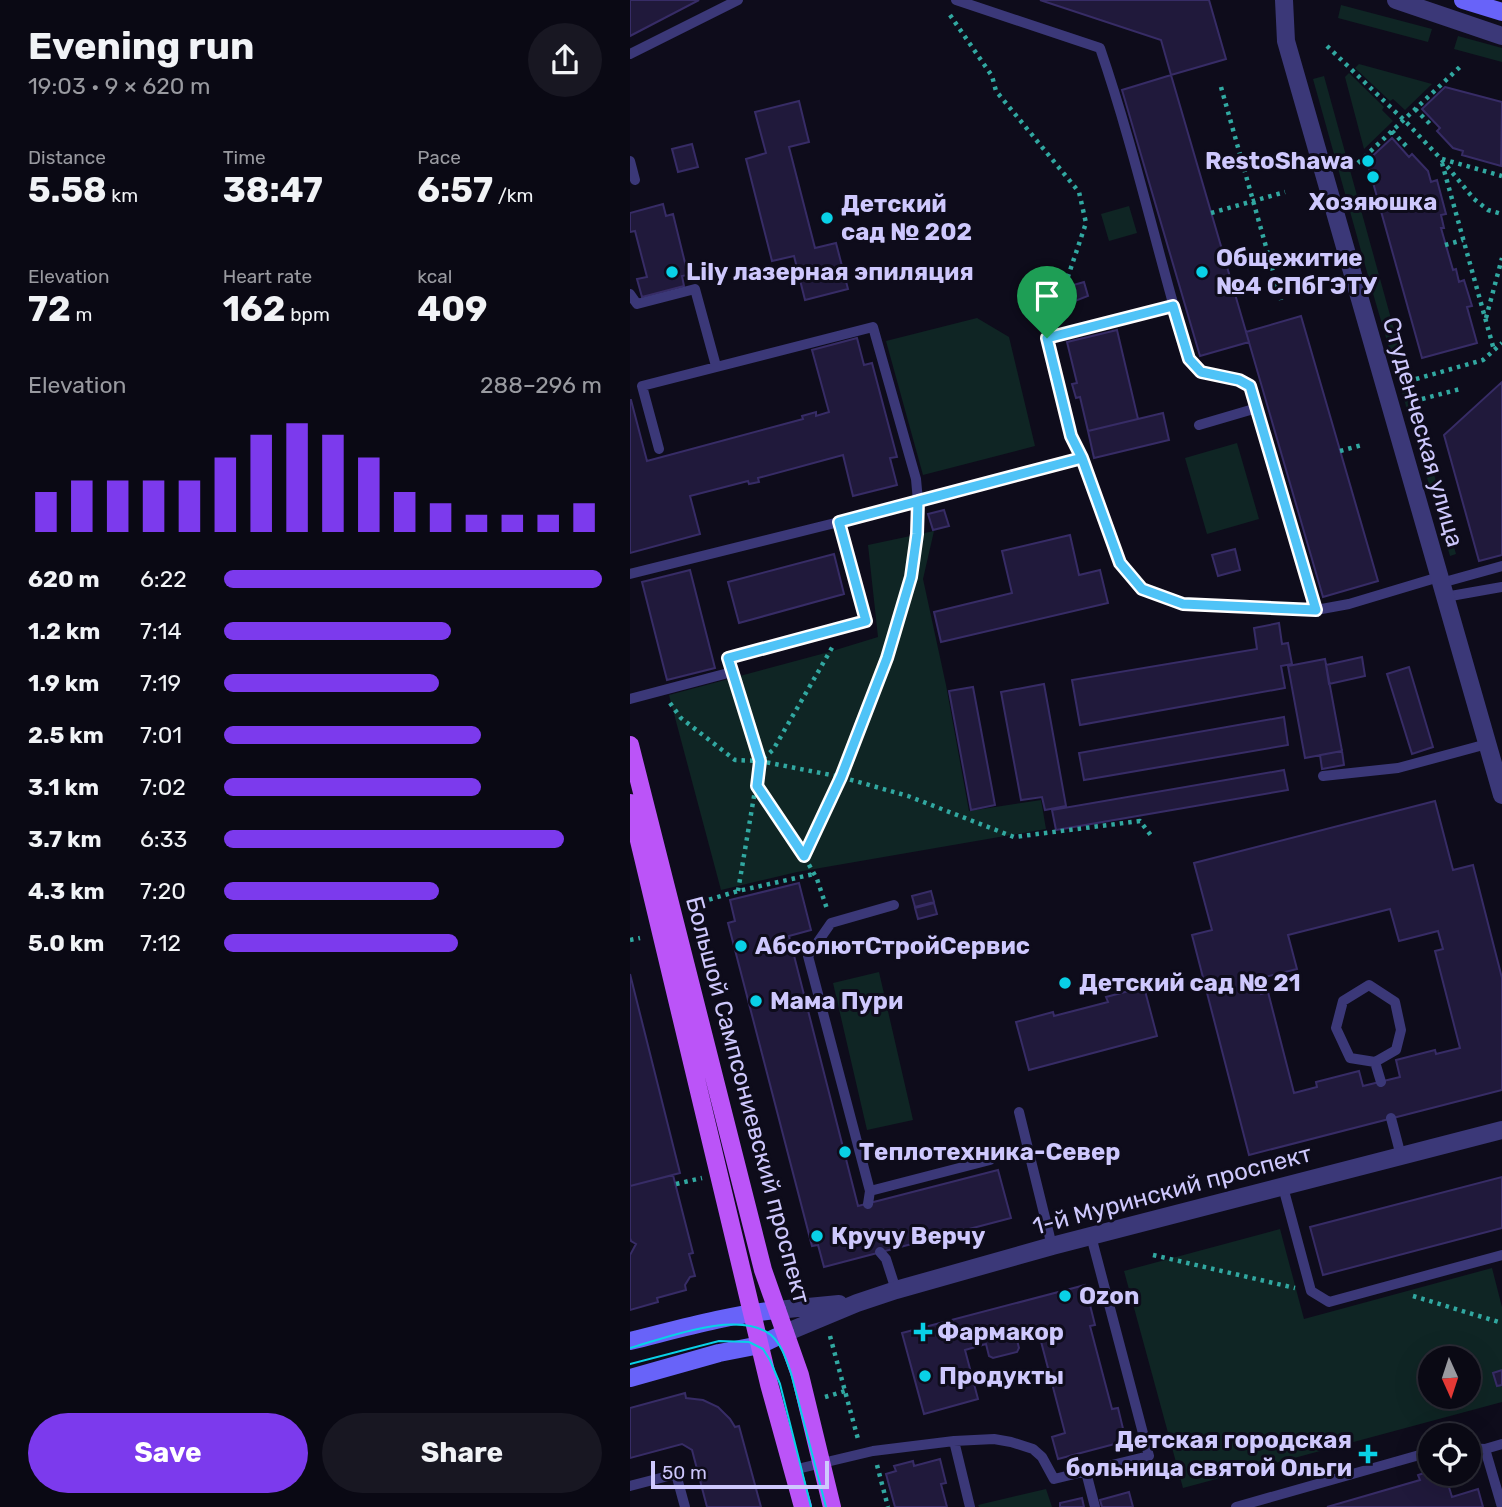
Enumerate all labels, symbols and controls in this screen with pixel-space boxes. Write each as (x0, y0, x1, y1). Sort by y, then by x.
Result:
text: Evening run (28, 23, 254, 69)
button: share (528, 23, 602, 97)
text: 19:03 · 9 × 620 m (28, 72, 210, 100)
text: Distance (28, 146, 106, 169)
text: Time (223, 146, 266, 169)
text: Pace (417, 146, 461, 169)
place label: RestoShawa (1205, 147, 1354, 175)
marker: RestoShawa (1360, 153, 1376, 169)
text: 5.58 (28, 169, 107, 211)
text: 38:47 (223, 169, 323, 211)
text: 6:57 (417, 169, 493, 211)
marker: Хозяюшка (1365, 169, 1381, 185)
text: km (107, 184, 138, 207)
text: /km (493, 184, 534, 207)
place label: Хозяюшка (1309, 188, 1437, 216)
place label: Детский сад № 202 (841, 190, 972, 246)
marker: Детский сад № 202 (819, 210, 835, 226)
place label: Общежитие №4 СПбГЭТУ (1216, 244, 1378, 300)
place label: Lily лазерная эпиляция (686, 258, 974, 286)
marker: Lily лазерная эпиляция (664, 264, 680, 280)
marker: Общежитие №4 СПбГЭТУ (1194, 264, 1210, 280)
text: Elevation (28, 265, 109, 288)
text: Heart rate (223, 265, 312, 288)
text: kcal (417, 265, 452, 288)
pin (1017, 266, 1077, 338)
icon: arrive (1028, 277, 1066, 315)
text: 72 (28, 288, 71, 330)
text: 162 (223, 288, 286, 330)
text: 409 (417, 288, 487, 330)
text: m (71, 303, 92, 326)
text: bpm (286, 303, 330, 326)
street label: Студенческая улица (1377, 314, 1469, 550)
text: Elevation (28, 371, 127, 399)
text: 288–296 m (480, 371, 602, 399)
text: 620 m (28, 565, 100, 593)
text: 6:22 (140, 565, 187, 593)
text: 1.2 km (28, 617, 100, 645)
text: 7:14 (140, 617, 182, 645)
text: 1.9 km (28, 669, 99, 697)
text: 7:19 (140, 669, 181, 697)
text: 2.5 km (28, 721, 104, 749)
text: 7:01 (140, 721, 182, 749)
text: 3.1 km (28, 773, 99, 801)
text: 7:02 (140, 773, 186, 801)
text: 3.7 km (28, 825, 102, 853)
text: 6:33 (140, 825, 187, 853)
text: 4.3 km (28, 877, 105, 905)
text: 7:20 (140, 877, 186, 905)
street label: Большой Сампсониевский проспект (680, 893, 816, 1307)
text: 5.0 km (28, 929, 104, 957)
text: 7:12 (140, 929, 181, 957)
place label: АбсолютСтройСервис (755, 932, 1030, 960)
marker: АбсолютСтройСервис (733, 938, 749, 954)
place label: Детский сад № 21 (1079, 969, 1301, 997)
marker: Детский сад № 21 (1057, 975, 1073, 991)
place label: Мама Пури (770, 987, 903, 1015)
marker: Мама Пури (748, 993, 764, 1009)
place label: Теплотехника-Север (859, 1138, 1121, 1166)
street label: 1-й Муринский проспект (1029, 1139, 1315, 1241)
marker: Теплотехника-Север (837, 1144, 853, 1160)
place label: Кручу Верчу (831, 1222, 986, 1250)
marker: Кручу Верчу (809, 1228, 825, 1244)
place label: Ozon (1079, 1282, 1139, 1310)
marker: Ozon (1057, 1288, 1073, 1304)
place label: Фармакор (937, 1318, 1064, 1346)
marker: Фармакор (915, 1324, 931, 1340)
north arrow (1418, 1346, 1480, 1409)
map controls (1418, 1346, 1481, 1486)
place label: Продукты (939, 1362, 1064, 1390)
marker: Продукты (917, 1368, 933, 1384)
button: Save (28, 1413, 308, 1493)
button: Share (322, 1413, 602, 1493)
button: locate (1418, 1423, 1481, 1486)
place label: Детская городская больница святой Ольги (1066, 1426, 1352, 1482)
marker: Детская городская больница святой Ольги (1358, 1444, 1378, 1464)
scale bar (651, 1458, 830, 1490)
text: 50 m (662, 1461, 707, 1484)

